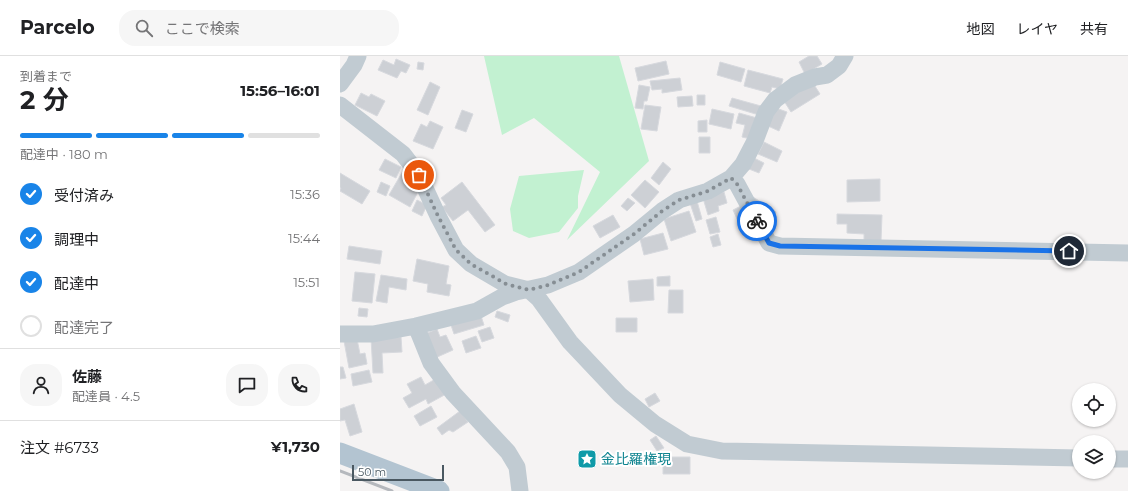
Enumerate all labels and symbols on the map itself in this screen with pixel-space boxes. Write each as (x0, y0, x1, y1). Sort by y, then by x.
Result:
pin (402, 158, 436, 192)
courier (737, 201, 777, 241)
pin (1052, 234, 1086, 268)
place icon: 金比羅権現 (576, 448, 598, 470)
place label: 金比羅権現 (601, 450, 671, 468)
scale bar (352, 463, 444, 482)

